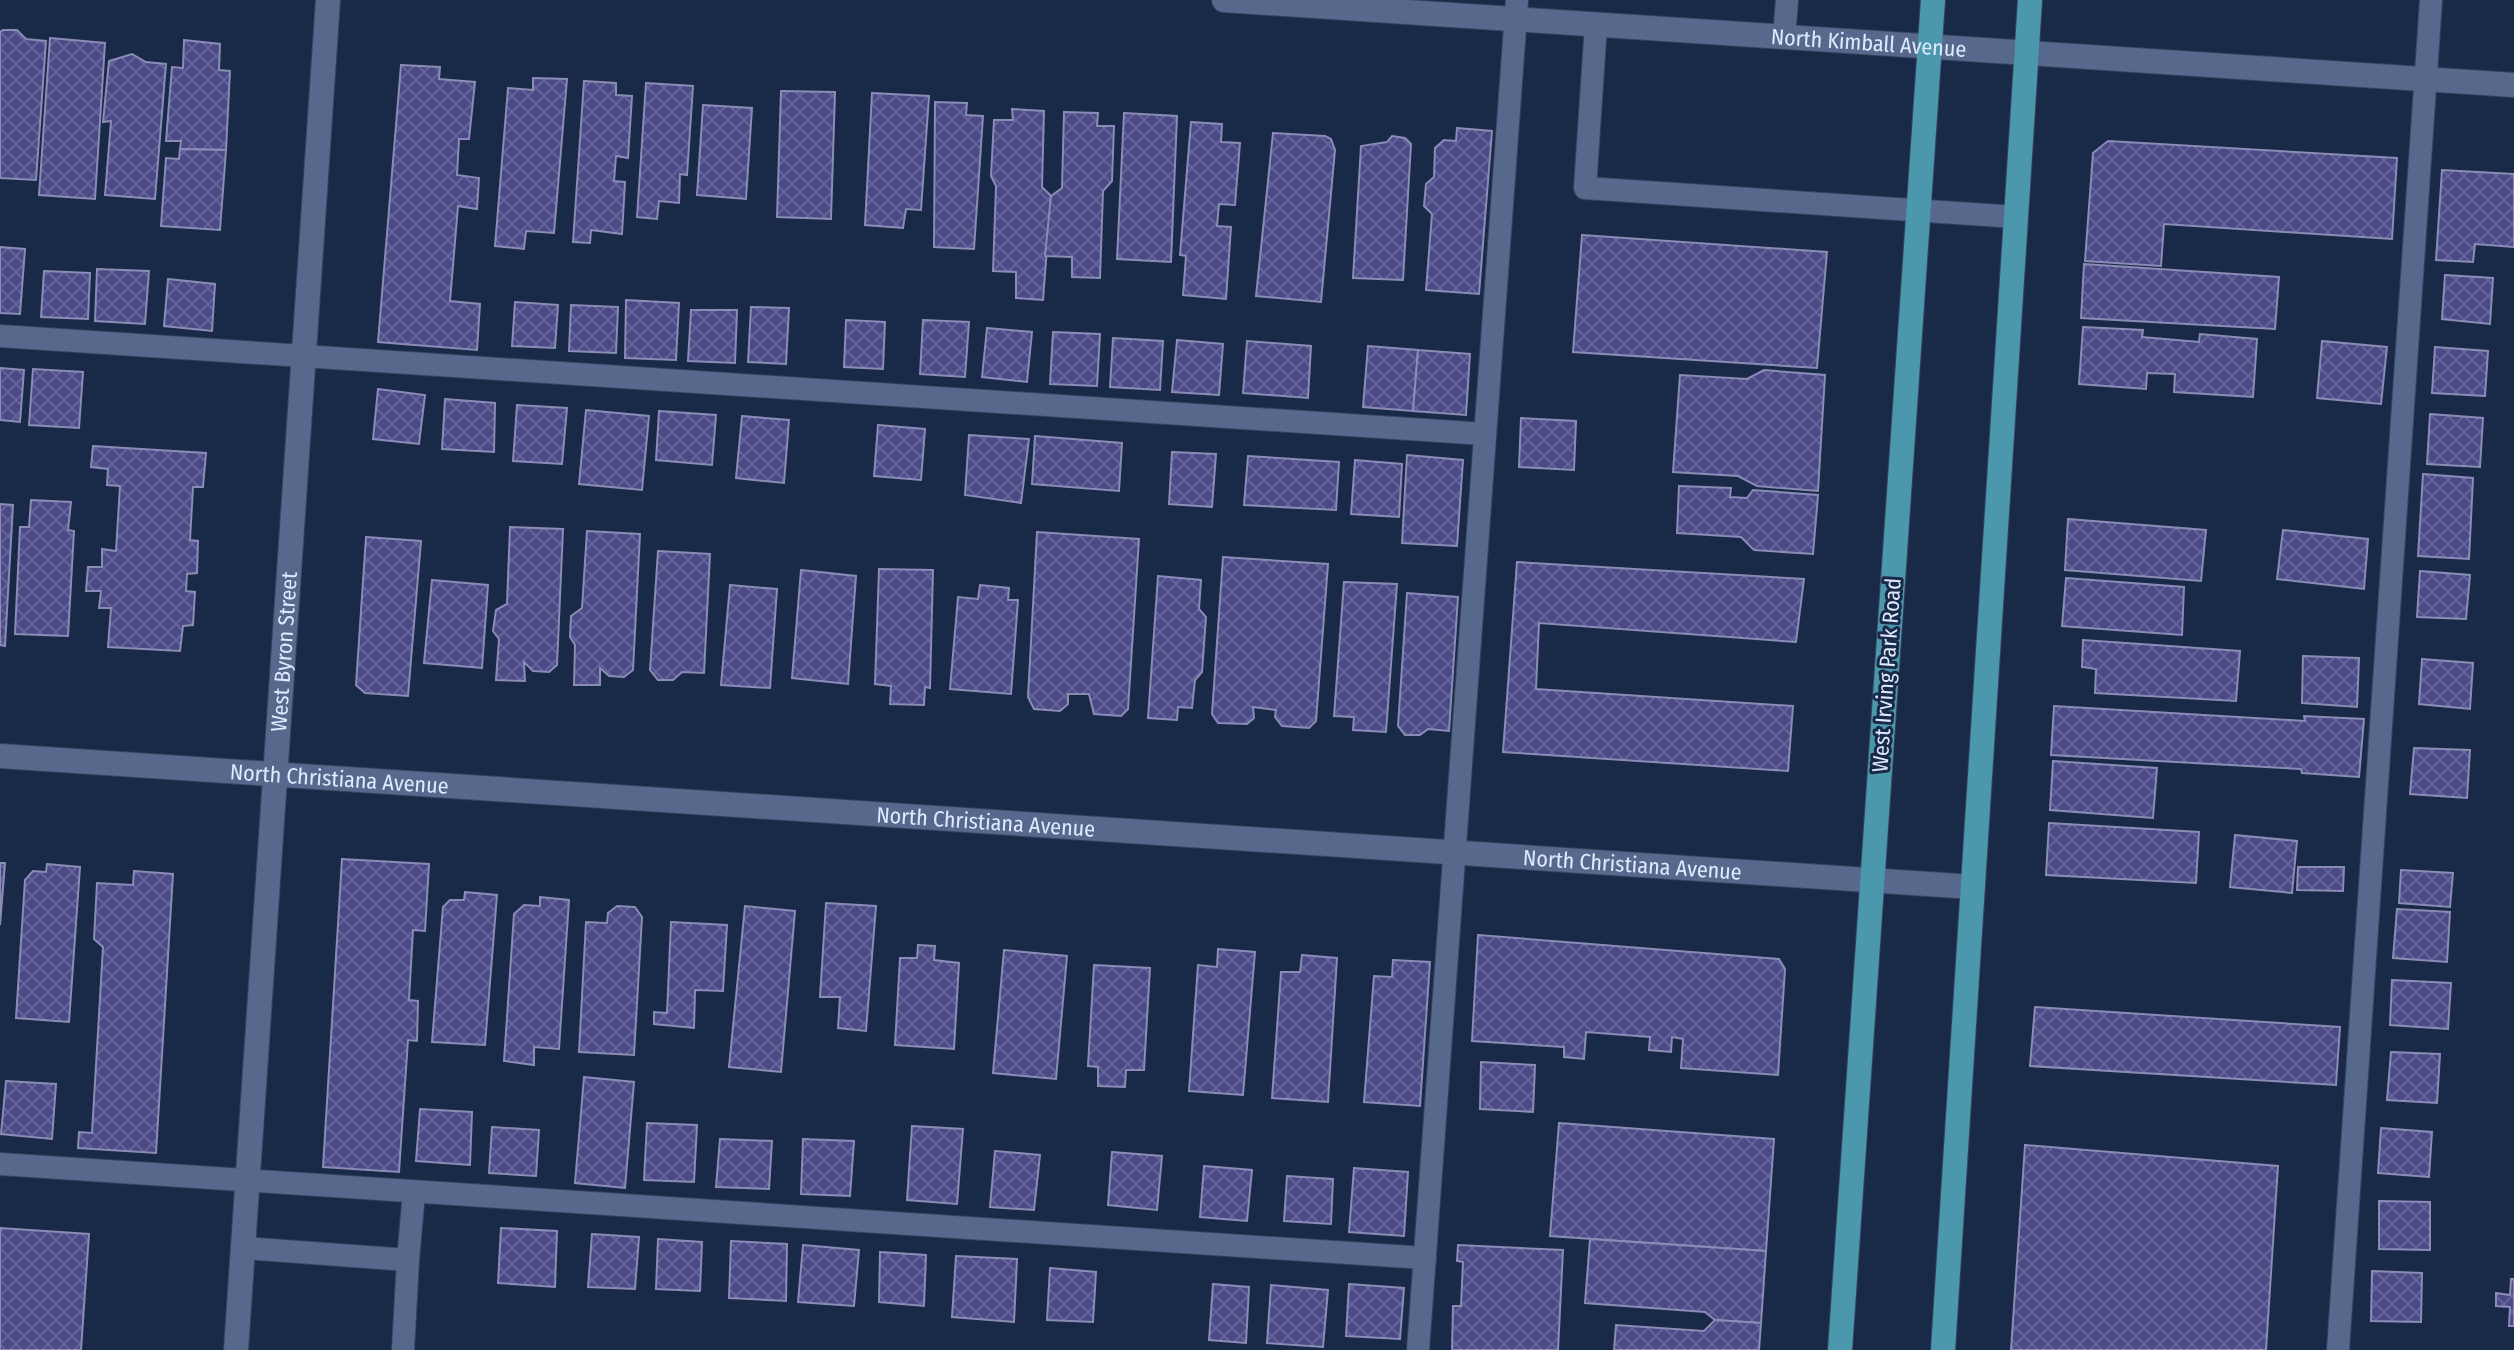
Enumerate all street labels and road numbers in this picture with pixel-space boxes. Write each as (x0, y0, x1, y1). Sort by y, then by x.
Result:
street label: North Kimball Avenue (1770, 23, 1967, 63)
street label: West Byron Street (265, 570, 303, 733)
street label: West Irving Park Road (1866, 577, 1907, 773)
street label: North Christiana Avenue (229, 758, 449, 800)
street label: North Christiana Avenue (876, 801, 1096, 843)
street label: North Christiana Avenue (1522, 844, 1743, 886)

